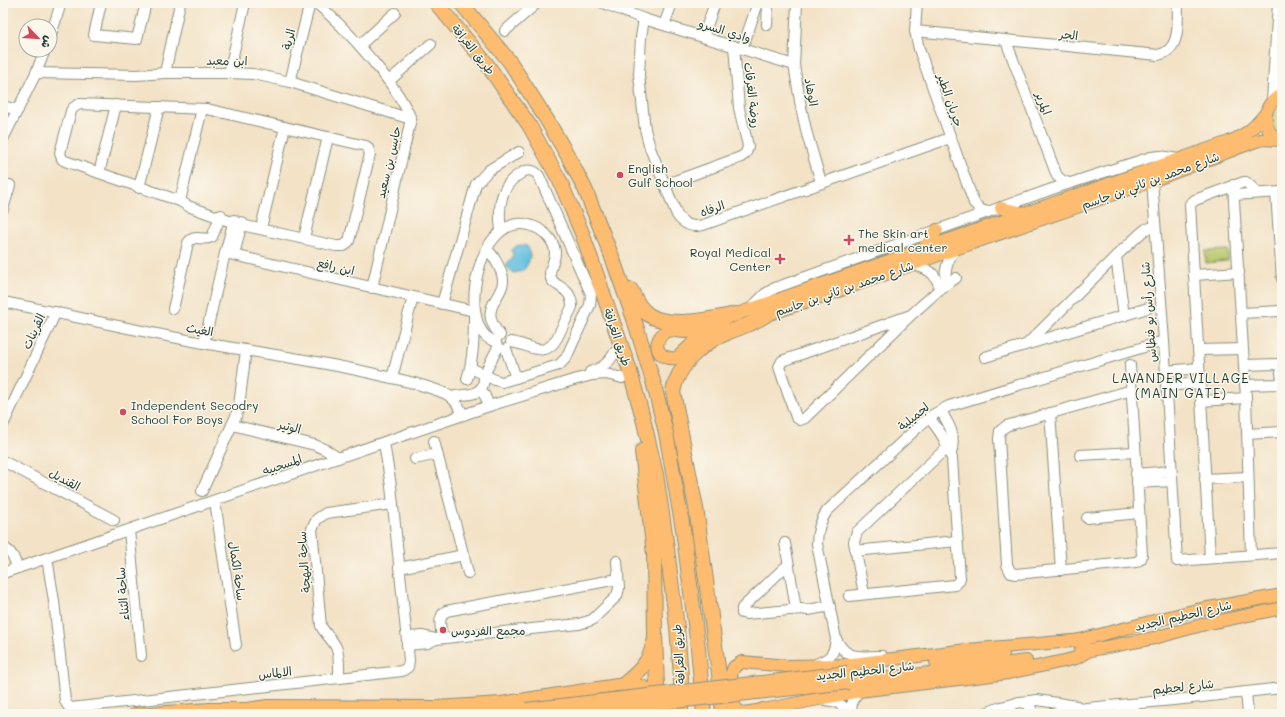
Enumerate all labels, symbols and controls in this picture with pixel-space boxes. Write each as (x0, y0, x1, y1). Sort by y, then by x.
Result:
street label: وادي السرو (695, 14, 753, 47)
north arrow (18, 18, 58, 58)
street label: طريق الغرافة (449, 20, 499, 78)
street label: الجر (1058, 25, 1079, 44)
street label: الرية (278, 27, 298, 51)
text: ش (38, 34, 57, 51)
street label: ابن معبد (206, 52, 248, 69)
street label: روضة الغرقات (740, 61, 765, 129)
street label: جريان الطير (933, 70, 968, 129)
street label: الوهاد (801, 77, 822, 108)
street label: المرير (1032, 88, 1056, 117)
street label: حابس بن سعيد (372, 124, 405, 200)
street label: شارع محمد بن ثاني بن جاسم (1079, 148, 1223, 216)
place label: English Gulf School (628, 160, 693, 190)
marker: English Gulf School (615, 170, 625, 180)
street label: الرفاه (698, 196, 726, 220)
place label: The Skin art medical center (858, 225, 948, 255)
marker: The Skin art medical center (843, 234, 855, 246)
place label: Royal Medical Center (690, 244, 771, 274)
marker: Royal Medical Center (774, 253, 786, 265)
street label: ابن رافع (315, 254, 356, 280)
street label: شارع محمد بن ثاني بن جاسم (773, 257, 917, 323)
street label: شارع رأس بو فنطاس (1137, 261, 1161, 363)
street label: طريق الغرافة (601, 306, 635, 368)
street label: القرينات (18, 311, 48, 351)
street label: الغيث (185, 319, 215, 339)
district label: LAVANDER VILLAGE (MAIN GATE) (1112, 369, 1250, 401)
place label: Independent Secodry School For Boys (131, 397, 258, 427)
street label: لجميلية (894, 398, 933, 434)
marker: Independent Secodry School For Boys (118, 407, 128, 417)
street label: الوتير (276, 415, 303, 438)
street label: المسحبيه (260, 450, 304, 479)
street label: القنديل (47, 464, 83, 494)
street label: ساحة البهجة (293, 531, 314, 593)
street label: ساحة الكمال (226, 540, 250, 602)
street label: ساحة الثناء (112, 567, 132, 621)
street label: شارع الحطيم الجديد (1133, 596, 1233, 636)
place label: مجمع الفردوس (451, 622, 525, 640)
street label: طريق الغرافة (668, 623, 688, 685)
marker: مجمع الفردوس (438, 625, 448, 635)
street label: شارع الحطيم الجديد (815, 657, 915, 685)
street label: الالماس (257, 662, 293, 682)
street label: شارع لحطيم (1151, 675, 1215, 699)

